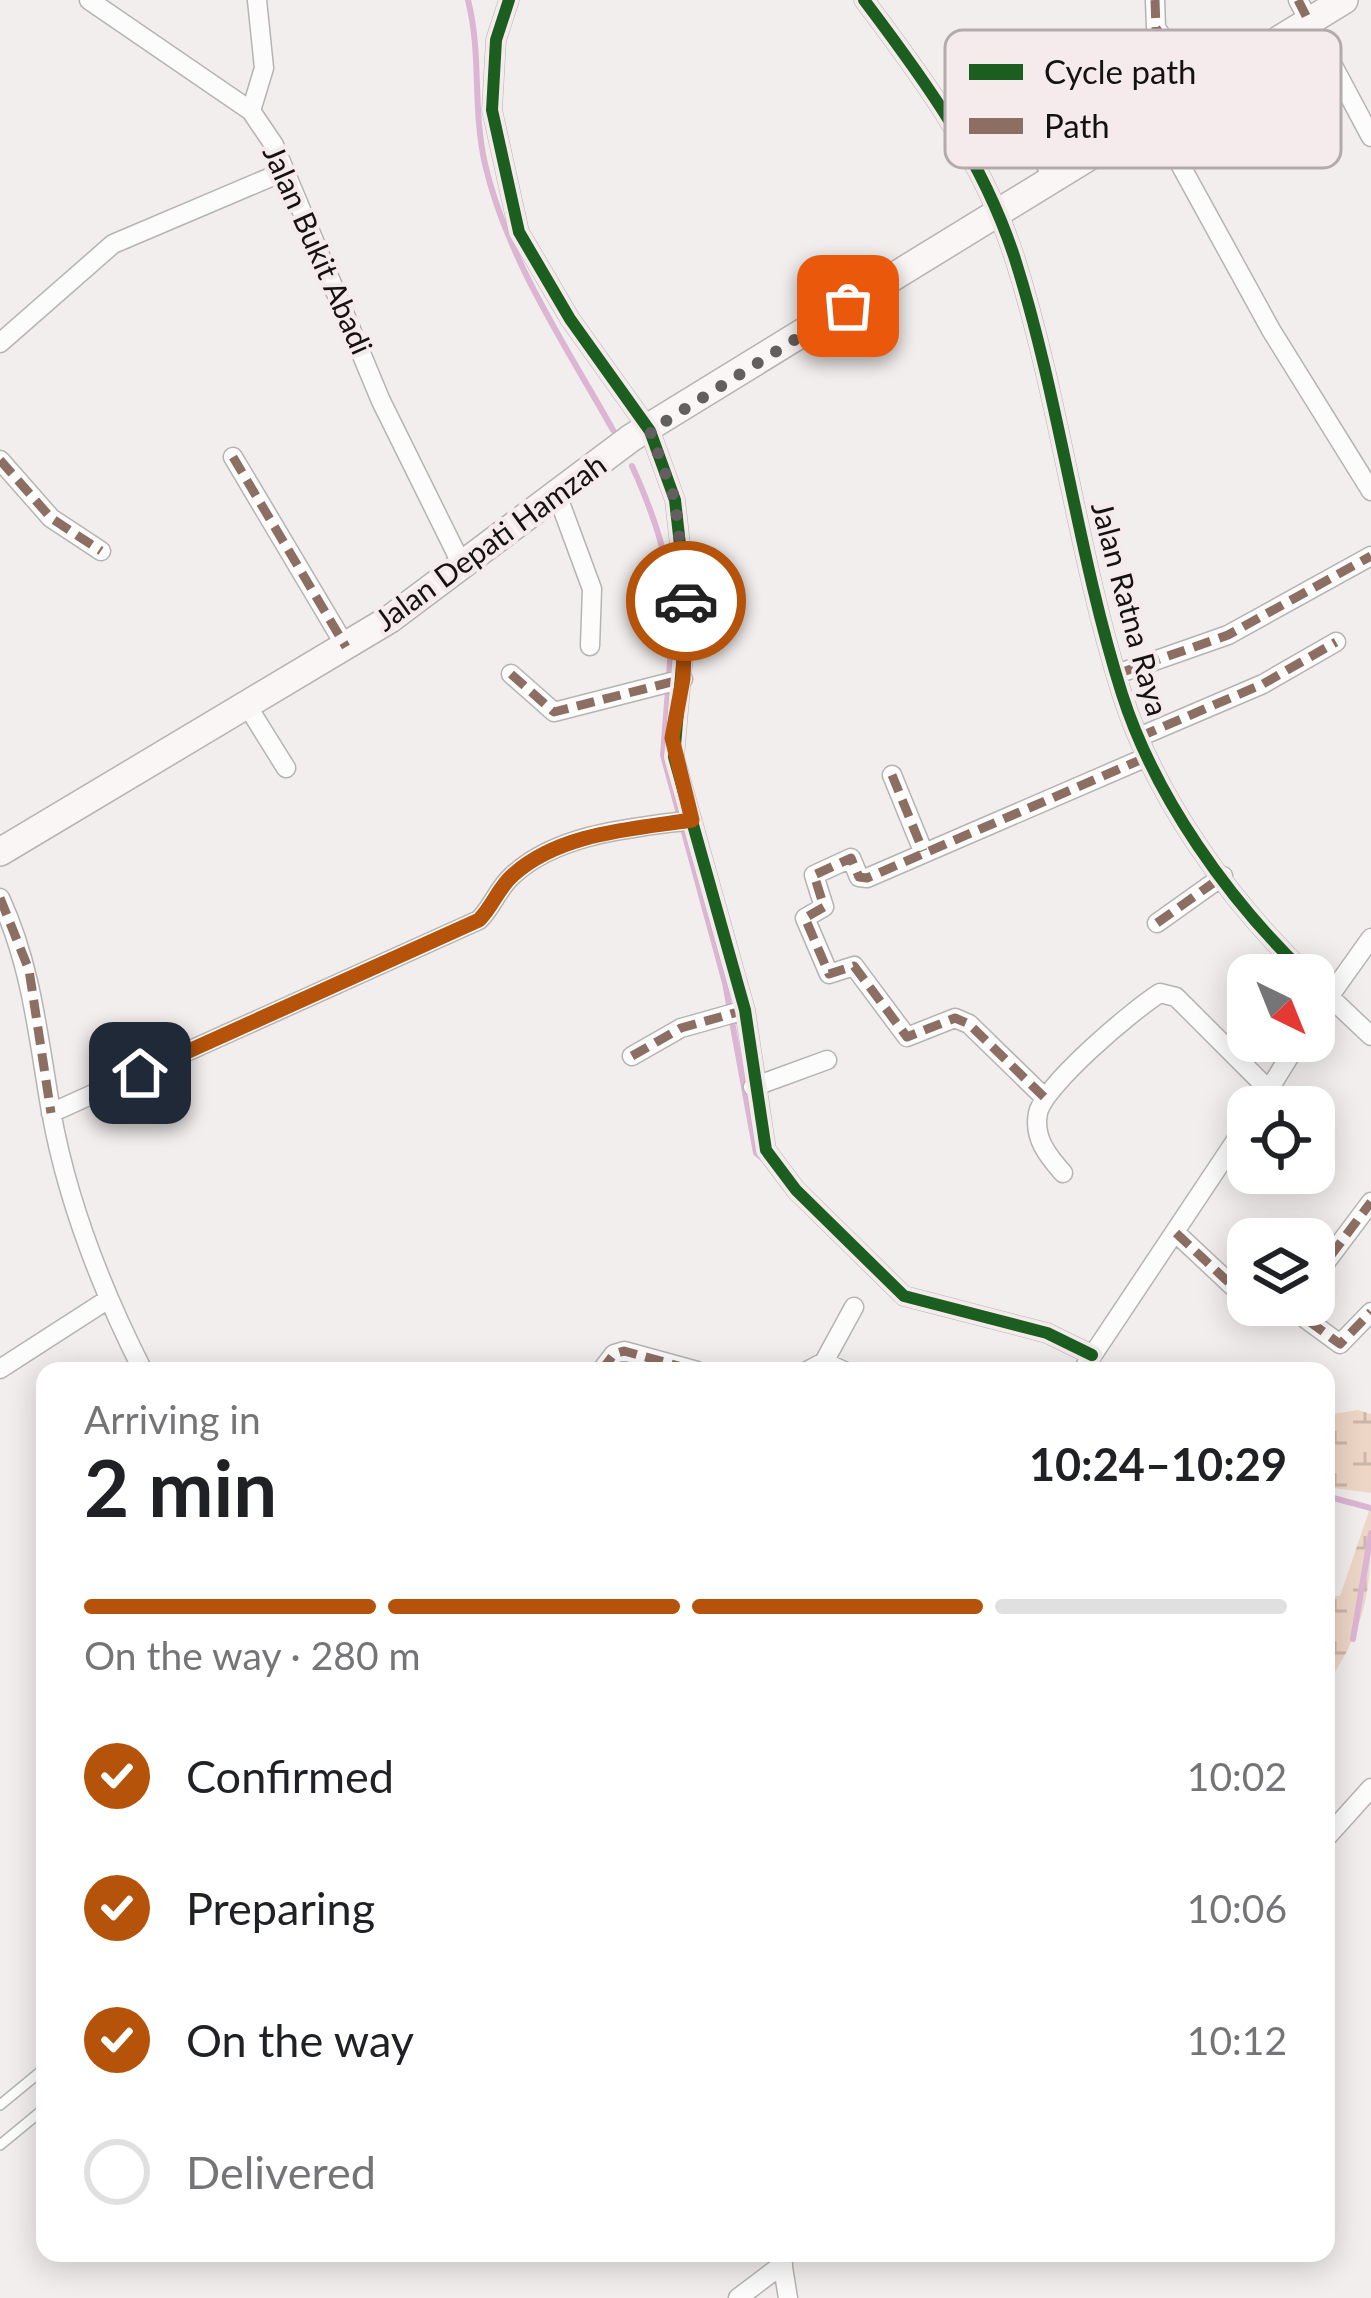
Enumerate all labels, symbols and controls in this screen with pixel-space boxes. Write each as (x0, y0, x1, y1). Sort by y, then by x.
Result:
legend (945, 30, 1341, 168)
text: Cycle path (1044, 51, 1196, 91)
text: Path (1044, 105, 1110, 145)
street label: Jalan Bukit Abadi (257, 139, 381, 359)
pin (797, 255, 899, 357)
icon: bag (815, 273, 881, 339)
street label: Jalan Depati Hamzah (367, 445, 612, 637)
street label: Jalan Ratna Raya (1085, 498, 1177, 719)
courier (626, 541, 746, 661)
icon: car (653, 568, 719, 634)
north arrow (1227, 954, 1335, 1062)
map controls (1227, 954, 1335, 1326)
pin (89, 1022, 191, 1124)
icon: home (107, 1040, 173, 1106)
button: locate (1227, 1086, 1335, 1194)
button: layers (1227, 1218, 1335, 1326)
text: Arriving in (84, 1396, 261, 1442)
text: 10:24–10:29 (1029, 1437, 1287, 1491)
text: 2 min (84, 1440, 277, 1534)
text: On the way · 280 m (84, 1632, 421, 1678)
icon: check (84, 1743, 150, 1809)
text: Confirmed (186, 1749, 394, 1803)
text: 10:02 (1187, 1753, 1287, 1799)
icon: check (84, 1875, 150, 1941)
text: Preparing (186, 1881, 375, 1935)
text: 10:06 (1187, 1885, 1287, 1931)
icon: check (84, 2007, 150, 2073)
text: On the way (186, 2013, 414, 2067)
text: 10:12 (1187, 2017, 1287, 2063)
text: Delivered (186, 2145, 376, 2199)

